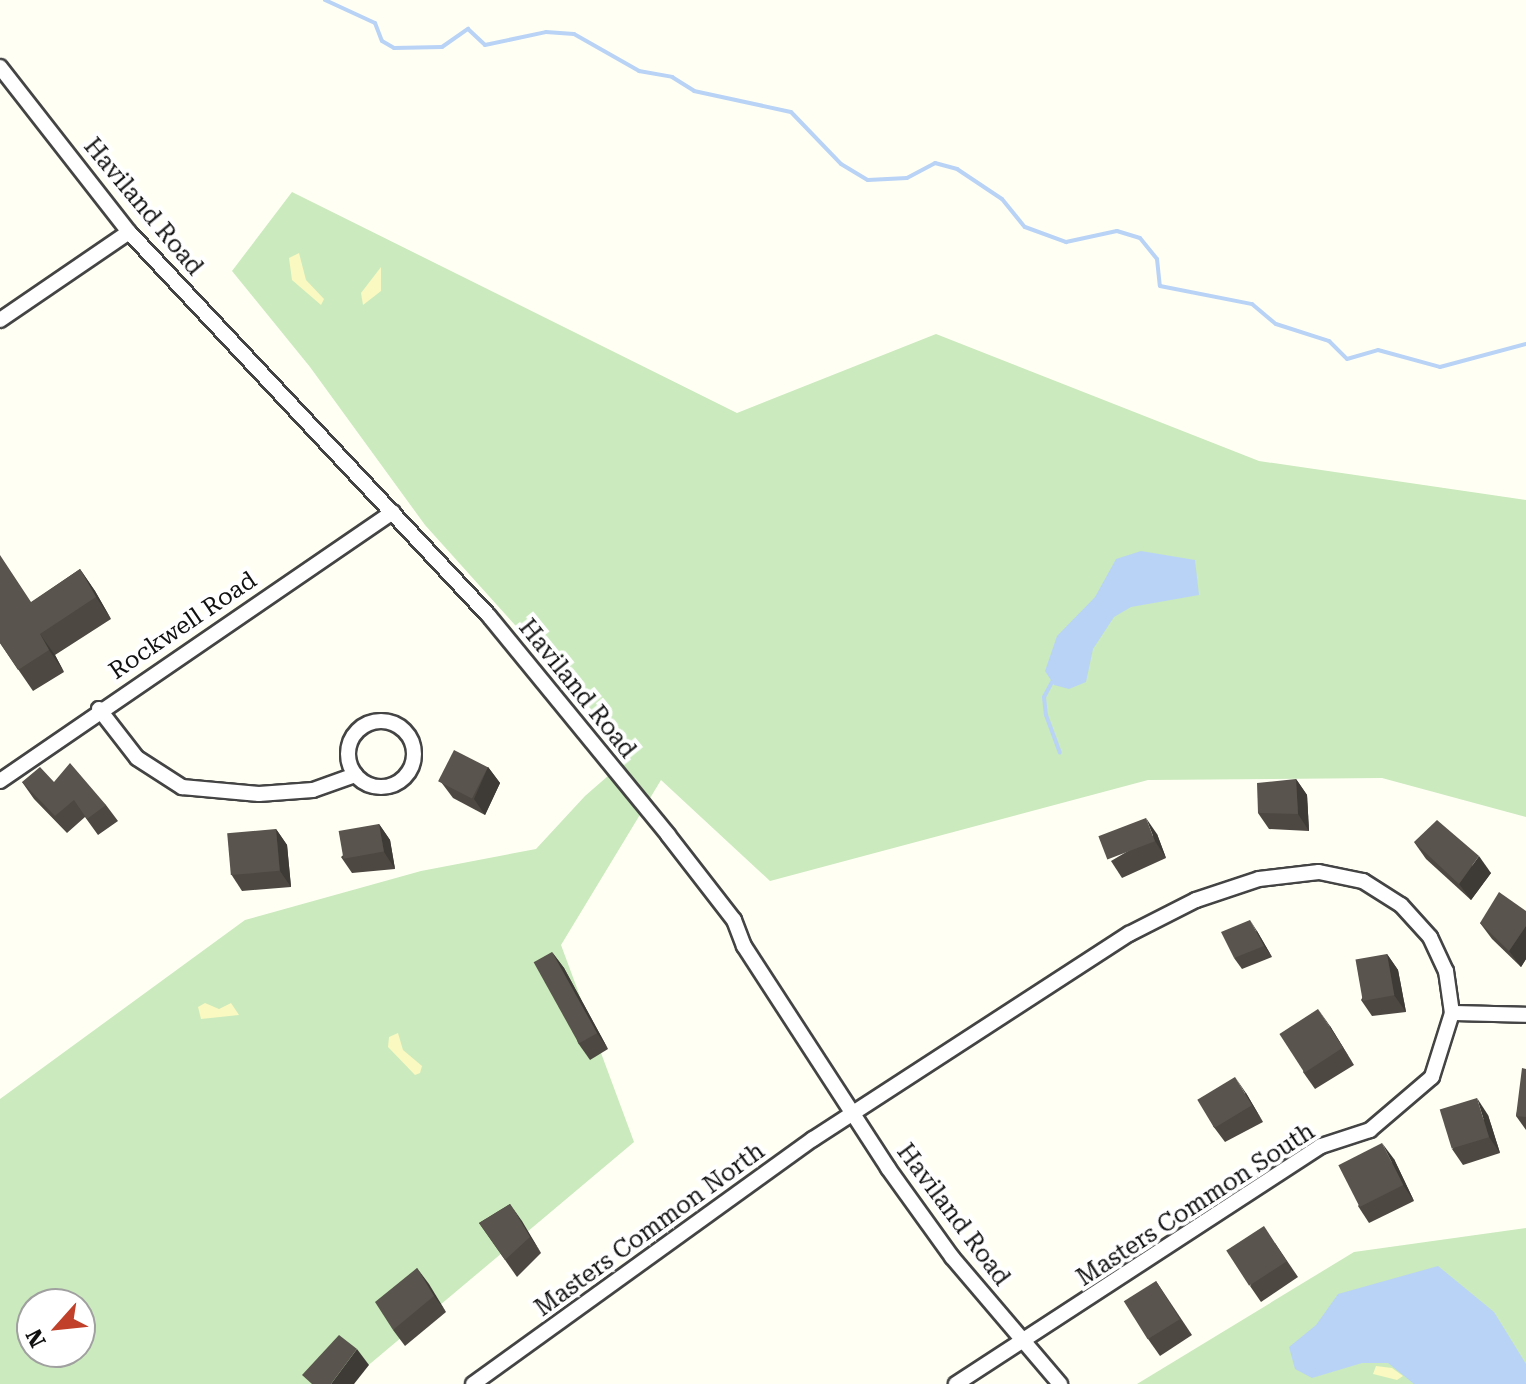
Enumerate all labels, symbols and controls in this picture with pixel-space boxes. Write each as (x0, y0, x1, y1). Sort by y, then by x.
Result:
street label: Haviland Road (77, 133, 209, 281)
street label: Rockwell Road (104, 566, 262, 686)
street label: Haviland Road (512, 614, 642, 764)
street label: Masters Common South (1072, 1117, 1320, 1293)
street label: Masters Common North (530, 1137, 770, 1323)
street label: Haviland Road (890, 1138, 1016, 1292)
north arrow (16, 1288, 96, 1368)
text: N (21, 1325, 51, 1351)

